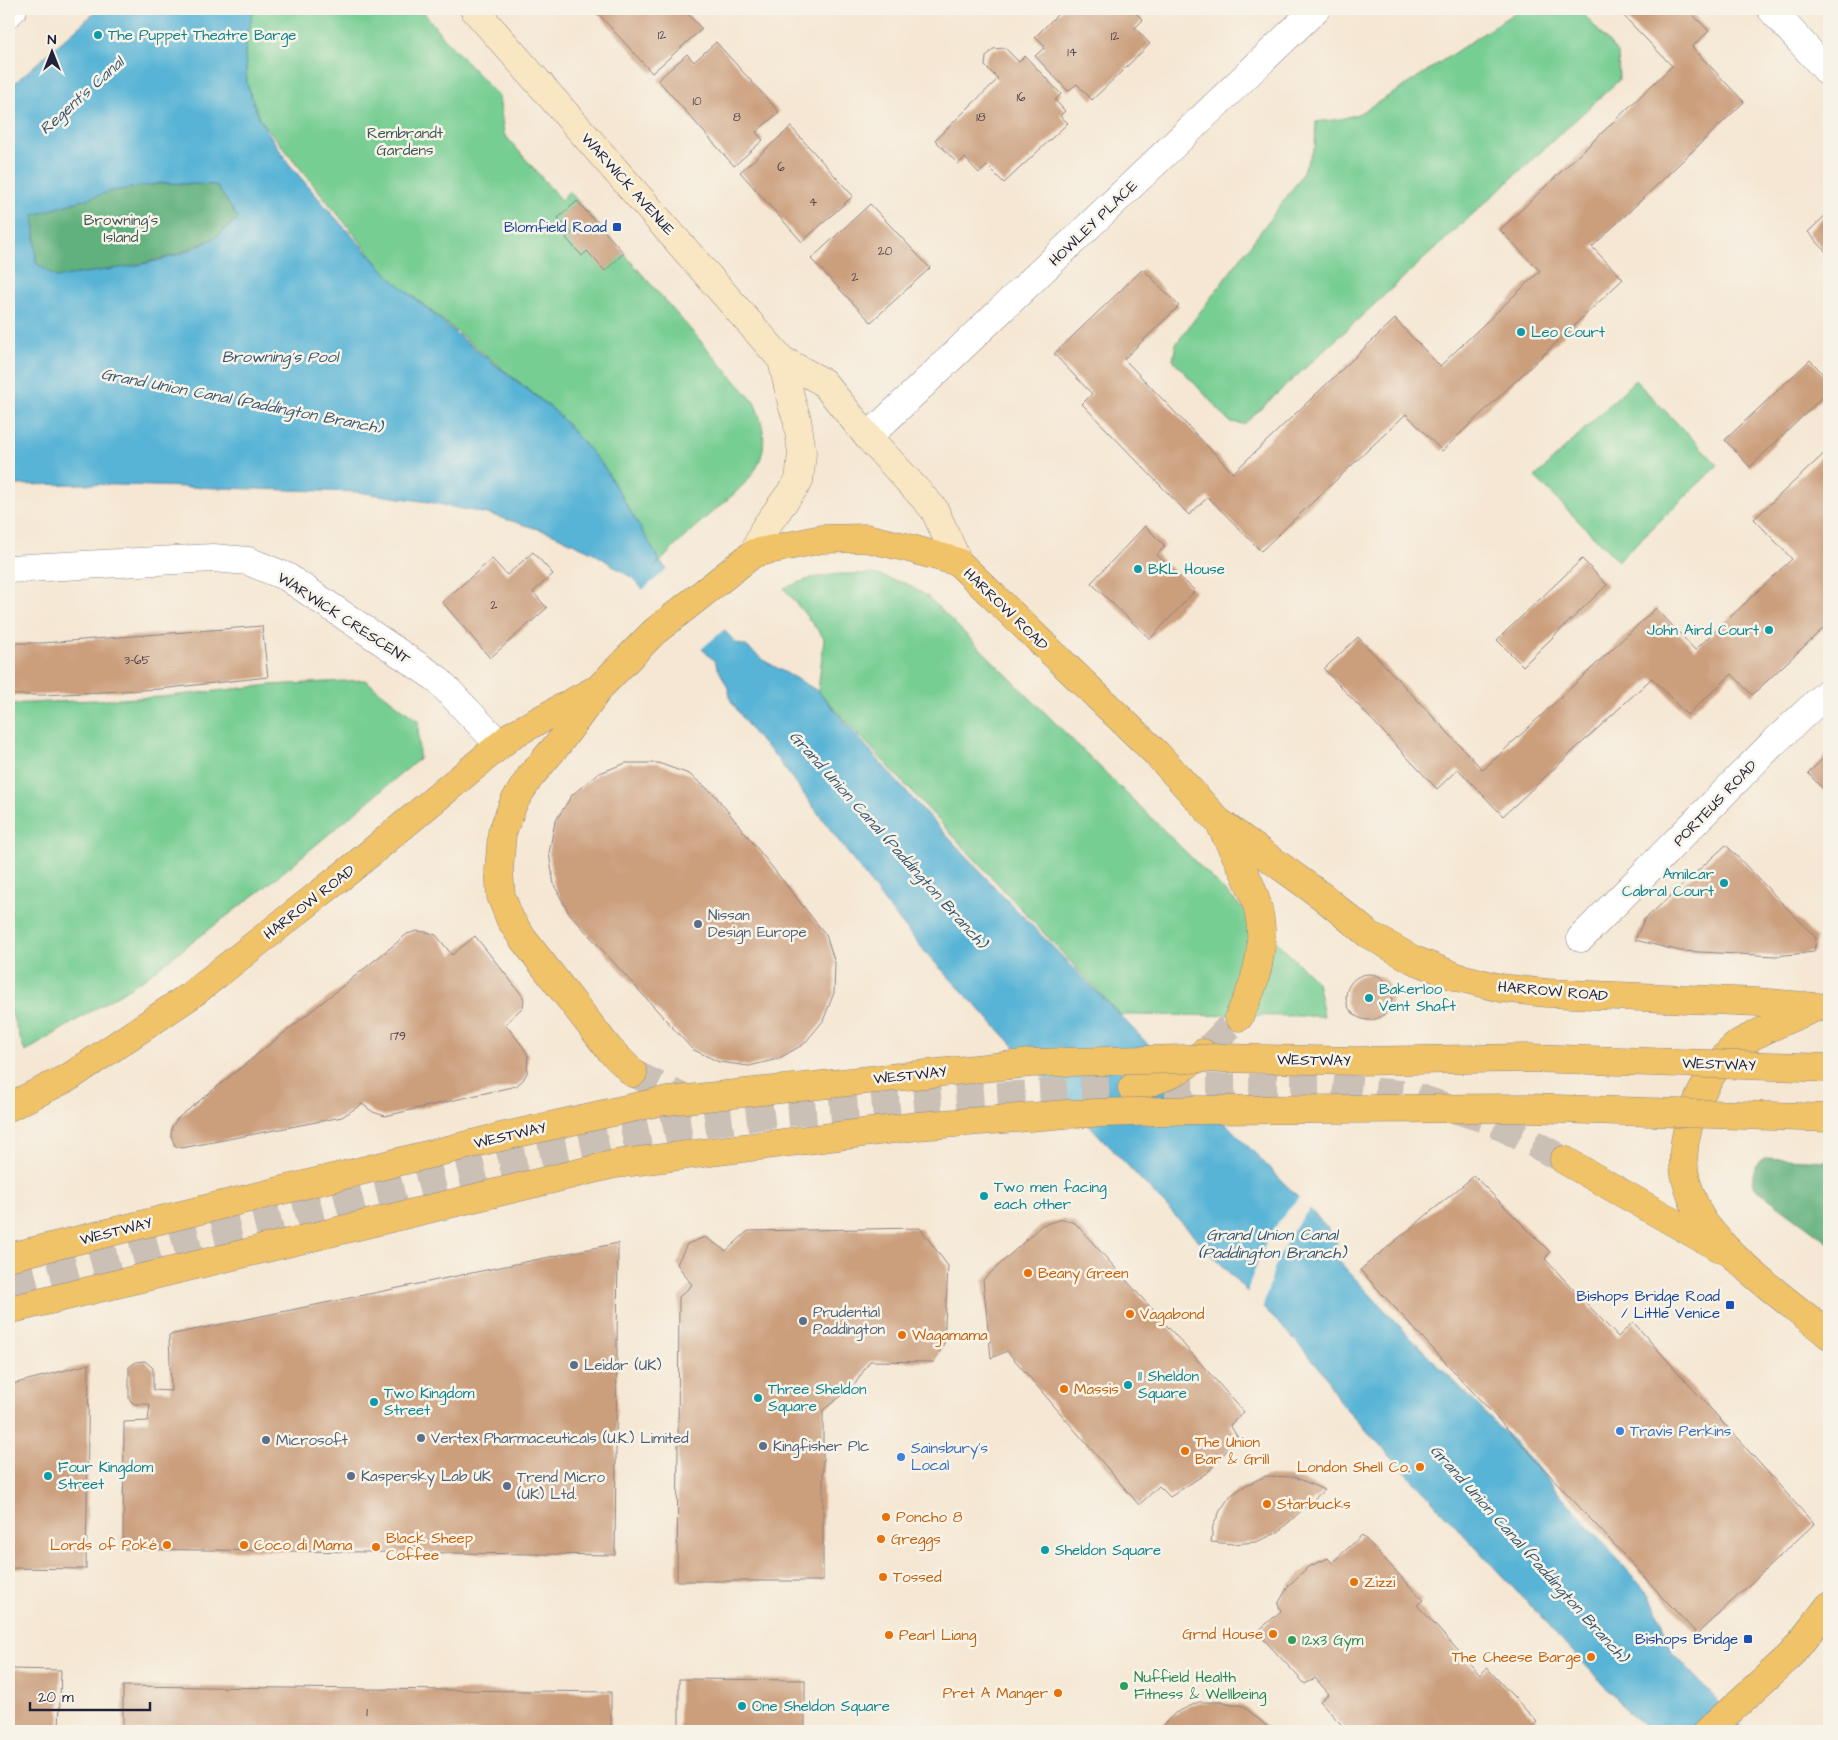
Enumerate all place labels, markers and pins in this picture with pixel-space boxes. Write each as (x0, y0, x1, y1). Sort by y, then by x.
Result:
place label: The Puppet Theatre Barge (108, 25, 296, 47)
marker: The Puppet Theatre Barge (92, 29, 104, 41)
place label: Blomfield Road (504, 217, 607, 238)
marker: Blomfield Road (611, 221, 623, 233)
place label: Leo Court (1531, 322, 1605, 343)
marker: Leo Court (1515, 326, 1527, 338)
place label: BKL House (1148, 559, 1225, 580)
marker: BKL House (1132, 563, 1144, 575)
place label: John Aird Court (1647, 620, 1759, 641)
marker: John Aird Court (1763, 624, 1775, 636)
place label: Amilcar Cabral Court (1622, 864, 1714, 902)
marker: Amilcar Cabral Court (1718, 877, 1730, 889)
place label: Nissan Design Europe (708, 905, 807, 944)
marker: Nissan Design Europe (692, 918, 704, 930)
place label: Bakerloo Vent Shaft (1379, 979, 1456, 1017)
marker: Bakerloo Vent Shaft (1363, 992, 1375, 1004)
place label: Two men facing each other (994, 1177, 1107, 1215)
marker: Two men facing each other (978, 1190, 990, 1202)
place label: Beany Green (1038, 1263, 1129, 1285)
marker: Beany Green (1022, 1267, 1034, 1279)
place label: Bishops Bridge Road / Little Venice (1577, 1286, 1720, 1324)
marker: Bishops Bridge Road / Little Venice (1724, 1299, 1736, 1311)
place label: Prudential Paddington (813, 1302, 886, 1341)
place label: Vagabond (1140, 1304, 1205, 1326)
marker: Vagabond (1124, 1308, 1136, 1320)
marker: Prudential Paddington (797, 1315, 809, 1327)
place label: Wagamama (912, 1325, 988, 1347)
marker: Wagamama (896, 1329, 908, 1341)
place label: Leidar (UK) (584, 1355, 662, 1376)
marker: Leidar (UK) (568, 1359, 580, 1371)
place label: 11 Sheldon Square (1138, 1366, 1200, 1404)
place label: Three Sheldon Square (768, 1379, 867, 1417)
place label: Massis (1074, 1379, 1119, 1400)
marker: 11 Sheldon Square (1122, 1379, 1134, 1391)
place label: Two Kingdom Street (384, 1383, 475, 1421)
marker: Massis (1058, 1383, 1070, 1395)
marker: Three Sheldon Square (752, 1392, 764, 1404)
marker: Two Kingdom Street (368, 1396, 380, 1408)
place label: Travis Perkins (1630, 1421, 1732, 1442)
marker: Travis Perkins (1614, 1425, 1626, 1437)
place label: Vertex Pharmaceuticals (U.K.) Limited (431, 1428, 689, 1449)
place label: Microsoft (276, 1430, 348, 1451)
marker: Vertex Pharmaceuticals (U.K.) Limited (415, 1432, 427, 1444)
place label: The Union Bar & Grill (1195, 1432, 1269, 1470)
marker: Microsoft (260, 1434, 272, 1446)
place label: Kingfisher Plc (773, 1436, 870, 1458)
place label: Sainsbury's Local (911, 1438, 989, 1476)
marker: Kingfisher Plc (757, 1440, 769, 1452)
marker: The Union Bar & Grill (1179, 1445, 1191, 1457)
marker: Sainsbury's Local (895, 1451, 907, 1463)
place label: Four Kingdom Street (58, 1457, 153, 1495)
place label: London Shell Co. (1297, 1457, 1410, 1478)
marker: London Shell Co. (1414, 1461, 1426, 1473)
place label: Kaspersky Lab UK (361, 1466, 491, 1488)
place label: Trend Micro (UK) Ltd. (517, 1467, 605, 1505)
marker: Four Kingdom Street (42, 1470, 54, 1482)
marker: Kaspersky Lab UK (345, 1470, 357, 1482)
marker: Trend Micro (UK) Ltd. (501, 1480, 513, 1492)
place label: Starbucks (1277, 1494, 1351, 1515)
marker: Starbucks (1261, 1498, 1273, 1510)
place label: Poncho 8 (896, 1507, 963, 1528)
marker: Poncho 8 (880, 1511, 892, 1523)
place label: Black Sheep Coffee (386, 1528, 473, 1566)
place label: Greggs (891, 1529, 941, 1551)
marker: Greggs (875, 1533, 887, 1545)
place label: Lords of Poké (50, 1535, 157, 1556)
place label: Coco di Mama (254, 1535, 353, 1556)
marker: Lords of Poké (161, 1539, 173, 1551)
marker: Coco di Mama (238, 1539, 250, 1551)
place label: Sheldon Square (1055, 1540, 1161, 1561)
marker: Black Sheep Coffee (370, 1541, 382, 1553)
marker: Sheldon Square (1039, 1544, 1051, 1556)
place label: Tossed (893, 1567, 942, 1588)
marker: Tossed (877, 1571, 889, 1583)
place label: Zizzi (1364, 1572, 1396, 1593)
marker: Zizzi (1348, 1576, 1360, 1588)
place label: Grnd House (1182, 1624, 1263, 1645)
place label: Pearl Liang (899, 1625, 977, 1647)
marker: Grnd House (1267, 1628, 1279, 1640)
marker: Pearl Liang (883, 1629, 895, 1641)
place label: Bishops Bridge (1635, 1629, 1738, 1651)
place label: 12x3 Gym (1302, 1630, 1364, 1652)
marker: Bishops Bridge (1742, 1633, 1754, 1645)
marker: 12x3 Gym (1286, 1634, 1298, 1646)
place label: The Cheese Barge (1452, 1647, 1581, 1669)
marker: The Cheese Barge (1585, 1651, 1597, 1663)
place label: Nuffield Health Fitness & Wellbeing (1134, 1667, 1267, 1706)
marker: Nuffield Health Fitness & Wellbeing (1118, 1680, 1130, 1692)
place label: Pret A Manger (943, 1683, 1048, 1705)
marker: Pret A Manger (1052, 1687, 1064, 1699)
place label: One Sheldon Square (752, 1696, 890, 1717)
marker: One Sheldon Square (736, 1700, 748, 1712)

